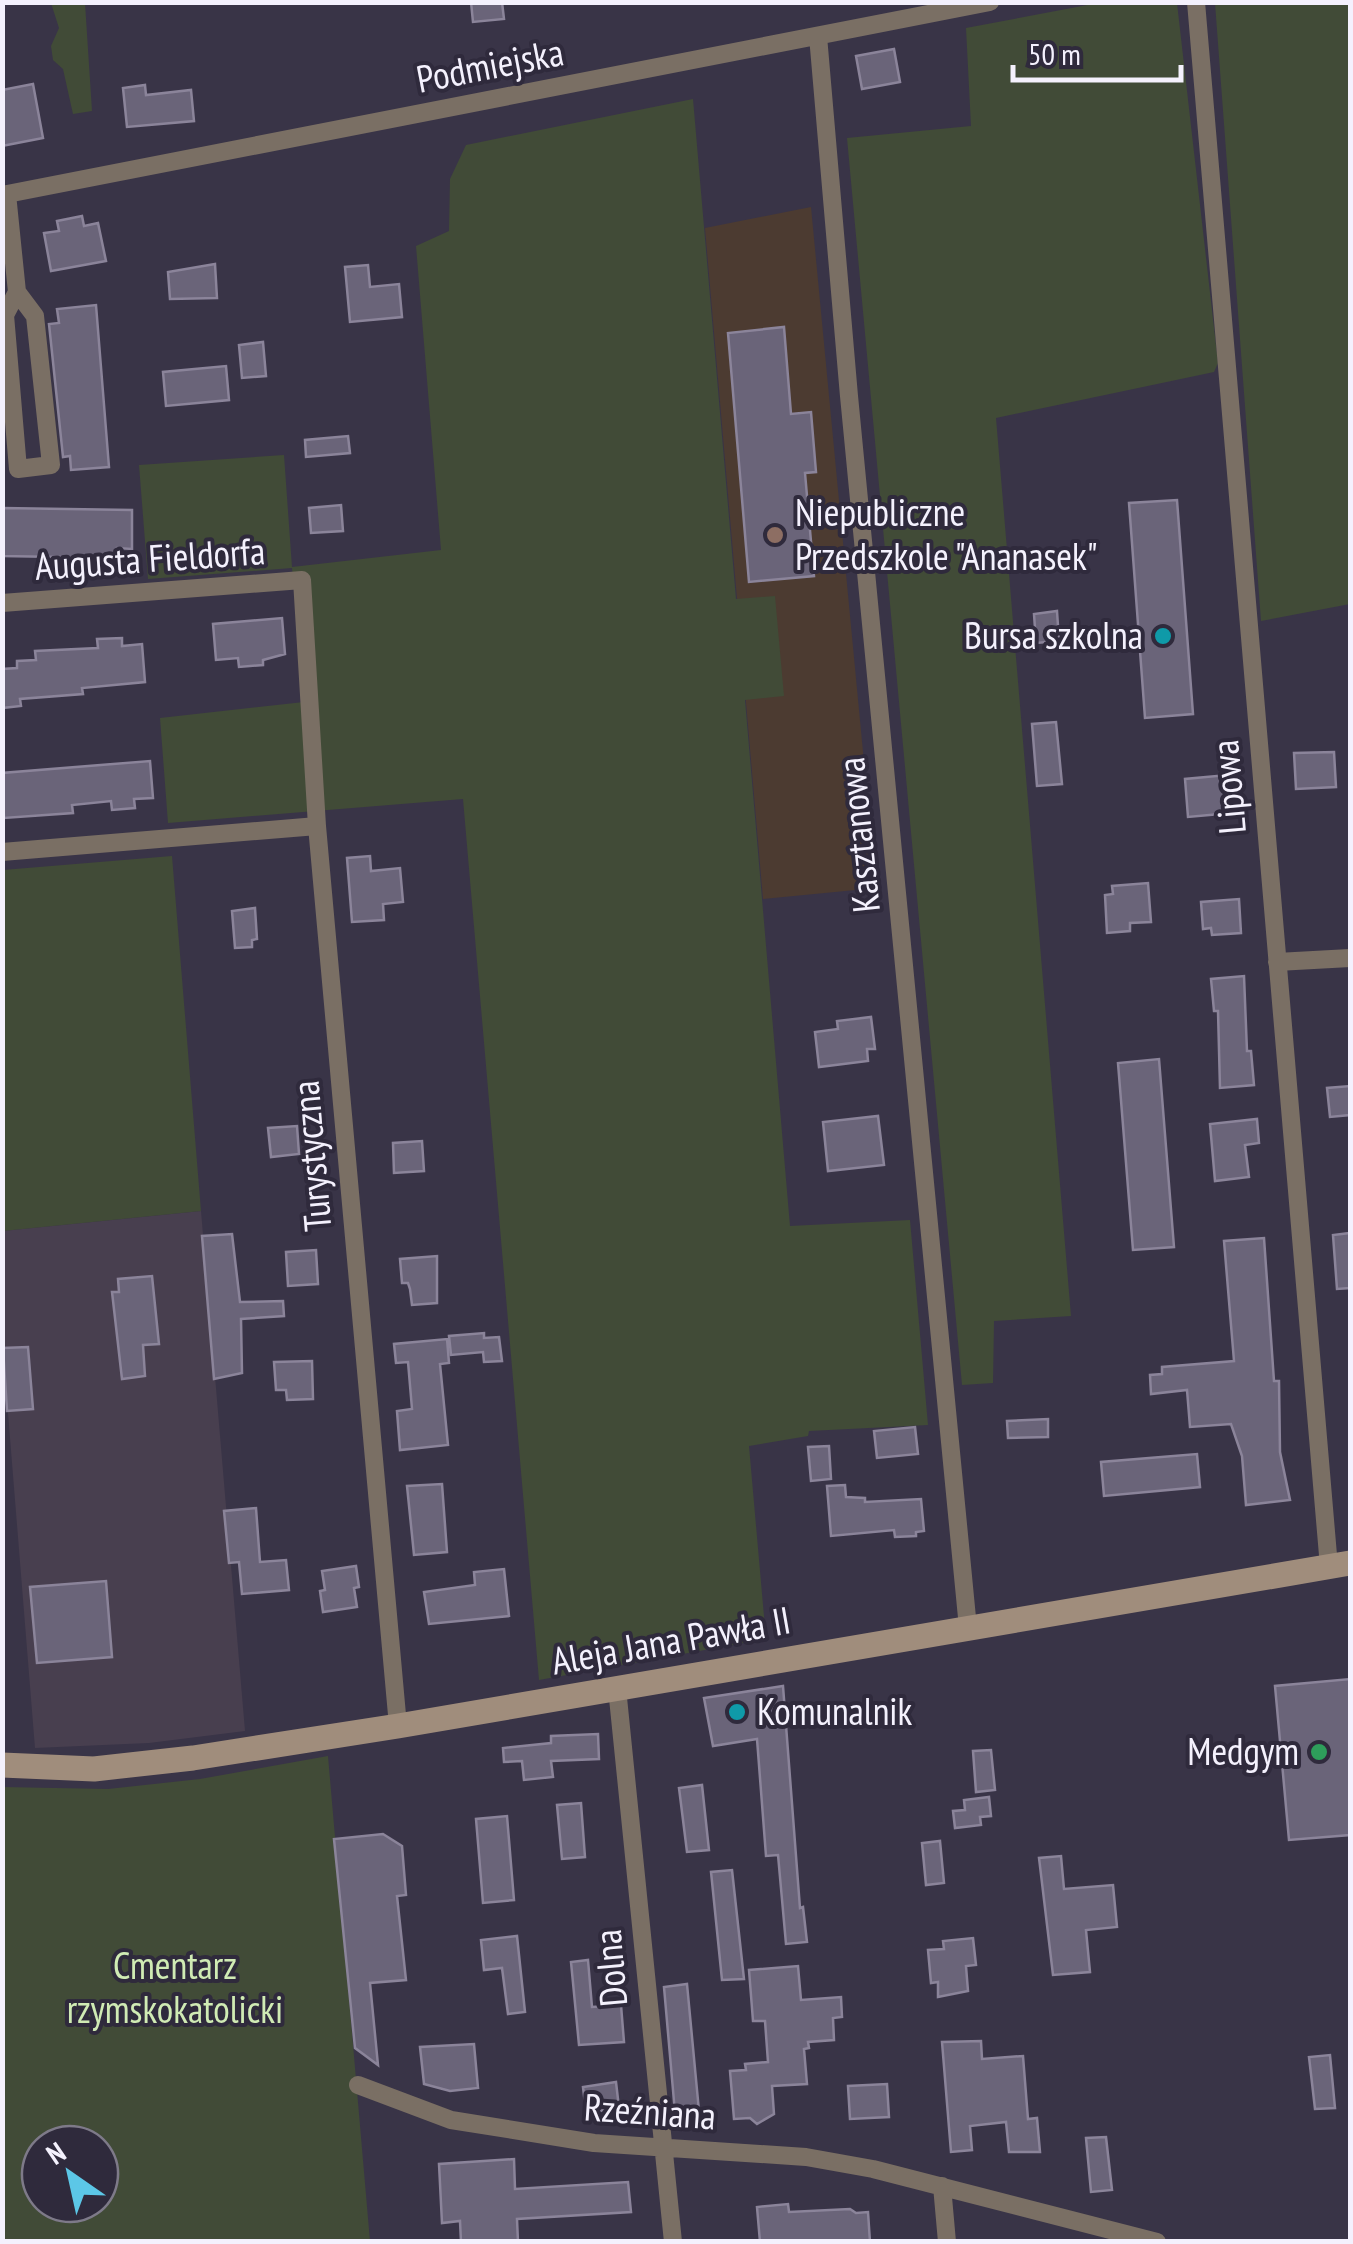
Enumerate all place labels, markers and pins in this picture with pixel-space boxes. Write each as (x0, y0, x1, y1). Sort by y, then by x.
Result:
place label: Niepubliczne Przedszkole "Ananasek" (795, 487, 1098, 580)
marker: Niepubliczne Przedszkole "Ananasek" (764, 524, 786, 546)
place label: Bursa szkolna (964, 610, 1143, 659)
marker: Bursa szkolna (1152, 625, 1174, 647)
place label: Komunalnik (757, 1686, 913, 1735)
marker: Komunalnik (726, 1701, 748, 1723)
place label: Medgym (1187, 1726, 1299, 1775)
marker: Medgym (1308, 1741, 1330, 1763)

